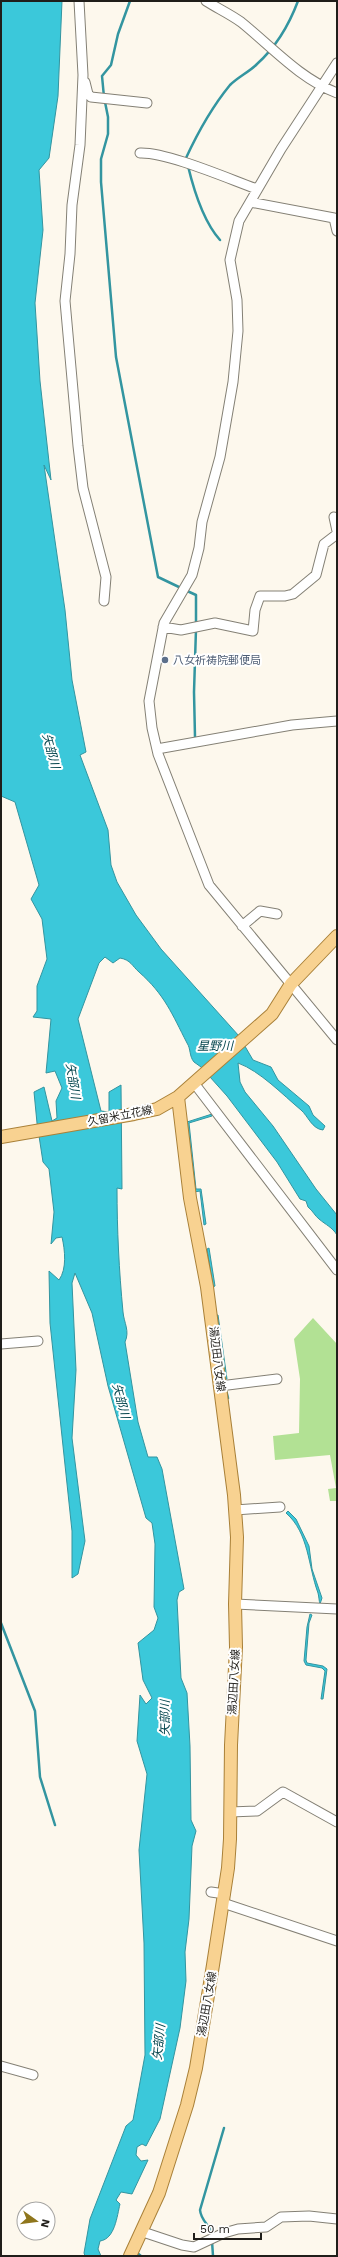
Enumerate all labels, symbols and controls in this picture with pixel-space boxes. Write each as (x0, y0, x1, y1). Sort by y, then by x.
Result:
place label: 八女祈祷院郵便局 (173, 654, 261, 667)
marker: 八女祈祷院郵便局 (160, 655, 170, 665)
water label: 矢部川 (40, 732, 63, 772)
water label: 星野川 (197, 1039, 235, 1053)
water label: 矢部川 (63, 1062, 83, 1102)
street label: 久留米立花線 (86, 1103, 154, 1129)
street label: 湯辺田八女線 (207, 1325, 227, 1393)
water label: 矢部川 (110, 1382, 133, 1422)
street label: 湯辺田八女線 (226, 1649, 242, 1715)
water label: 矢部川 (158, 1698, 172, 1736)
street label: 湯辺田八女線 (195, 1970, 219, 2038)
water label: 矢部川 (150, 2021, 168, 2061)
north arrow (16, 2201, 56, 2241)
scale bar (194, 2215, 261, 2241)
text: N (38, 2218, 53, 2229)
text: 50 m (200, 2222, 230, 2236)

